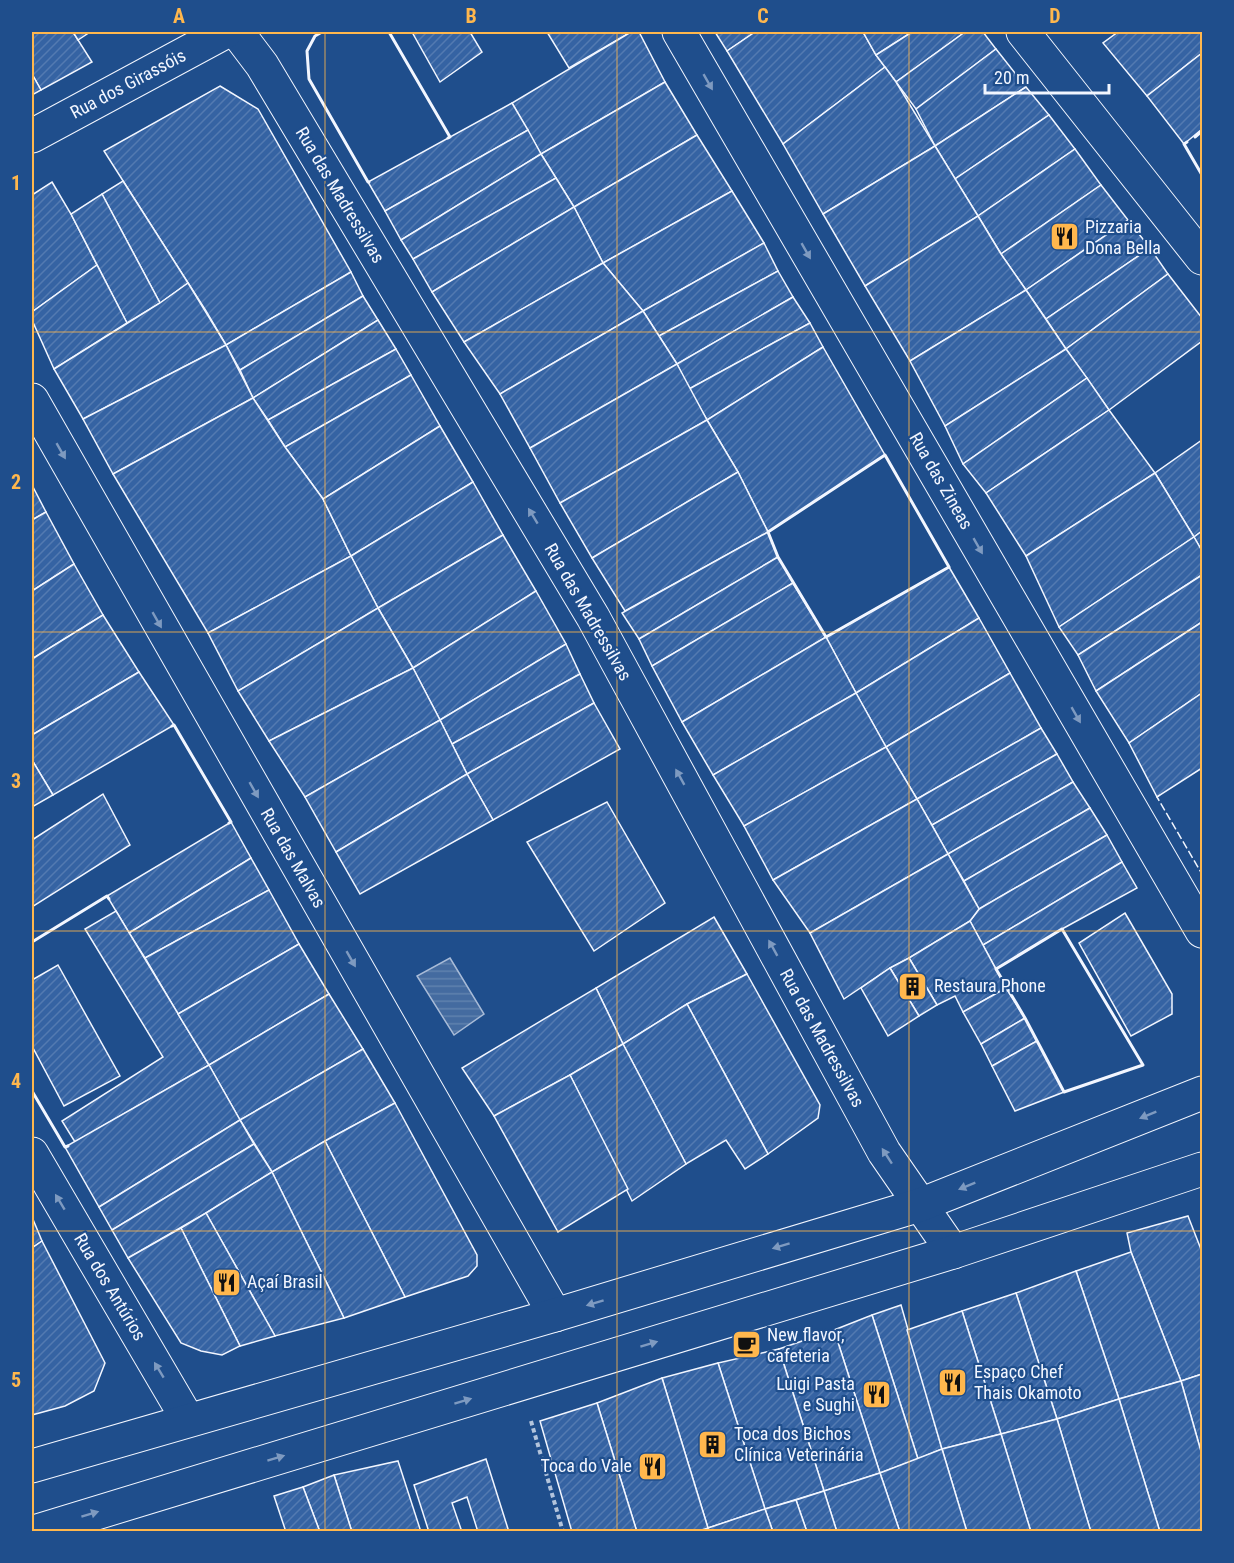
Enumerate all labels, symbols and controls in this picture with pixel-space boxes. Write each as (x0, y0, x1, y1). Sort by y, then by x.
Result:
text: A (173, 4, 185, 28)
text: B (465, 4, 477, 28)
text: C (757, 4, 769, 28)
text: D (1049, 4, 1061, 28)
street label: Rua dos Girassóis (66, 44, 189, 123)
scale bar (985, 57, 1110, 95)
text: 20 m (994, 67, 1029, 88)
one-way arrow (703, 74, 713, 91)
street label: Rua das Madressilvas (292, 123, 389, 267)
text: 1 (11, 171, 21, 195)
place label: Pizzaria Dona Bella (1085, 216, 1161, 258)
restaurant icon: Pizzaria Dona Bella (1048, 221, 1080, 253)
one-way arrow (801, 242, 811, 259)
street label: Rua das Zineas (905, 429, 978, 533)
one-way arrow (55, 443, 66, 459)
text: 2 (11, 470, 21, 494)
one-way arrow (527, 508, 538, 524)
one-way arrow (973, 538, 984, 554)
street label: Rua das Madressilvas (541, 539, 636, 684)
one-way arrow (152, 612, 162, 629)
one-way arrow (1071, 707, 1082, 723)
one-way arrow (675, 768, 685, 785)
text: 3 (11, 769, 21, 793)
one-way arrow (249, 782, 259, 799)
street label: Rua das Malvas (256, 804, 330, 911)
one-way arrow (768, 940, 778, 957)
one-way arrow (346, 951, 356, 968)
street label: Rua das Madressilvas (776, 965, 869, 1111)
building icon: Restaura Phone (897, 970, 929, 1002)
place label: Restaura Phone (934, 975, 1046, 996)
text: 4 (11, 1069, 21, 1093)
one-way arrow (1139, 1110, 1157, 1120)
one-way arrow (882, 1148, 893, 1164)
one-way arrow (957, 1181, 975, 1191)
one-way arrow (54, 1194, 65, 1210)
street label: Rua dos Antúrios (70, 1229, 151, 1344)
one-way arrow (772, 1242, 790, 1251)
restaurant icon: Açaí Brasil (210, 1266, 242, 1298)
place label: Açaí Brasil (247, 1271, 323, 1292)
one-way arrow (586, 1299, 604, 1308)
place label: New flavor, cafeteria (767, 1324, 845, 1366)
cafe icon: New flavor, cafeteria (730, 1329, 762, 1361)
one-way arrow (640, 1339, 658, 1348)
place label: Espaço Chef Thais Okamoto (974, 1361, 1081, 1403)
one-way arrow (153, 1362, 164, 1378)
restaurant icon: Espaço Chef Thais Okamoto (937, 1366, 969, 1398)
text: 5 (11, 1368, 21, 1392)
place label: Luigi Pasta e Sughi (776, 1373, 855, 1415)
restaurant icon: Luigi Pasta e Sughi (860, 1378, 892, 1410)
one-way arrow (454, 1396, 472, 1405)
place label: Toca dos Bichos Clínica Veterinária (734, 1423, 864, 1465)
building icon: Toca dos Bichos Clínica Veterinária (697, 1428, 729, 1460)
restaurant icon: Toca do Vale (637, 1450, 669, 1482)
one-way arrow (267, 1452, 285, 1462)
place label: Toca do Vale (540, 1455, 632, 1476)
one-way arrow (81, 1509, 99, 1518)

